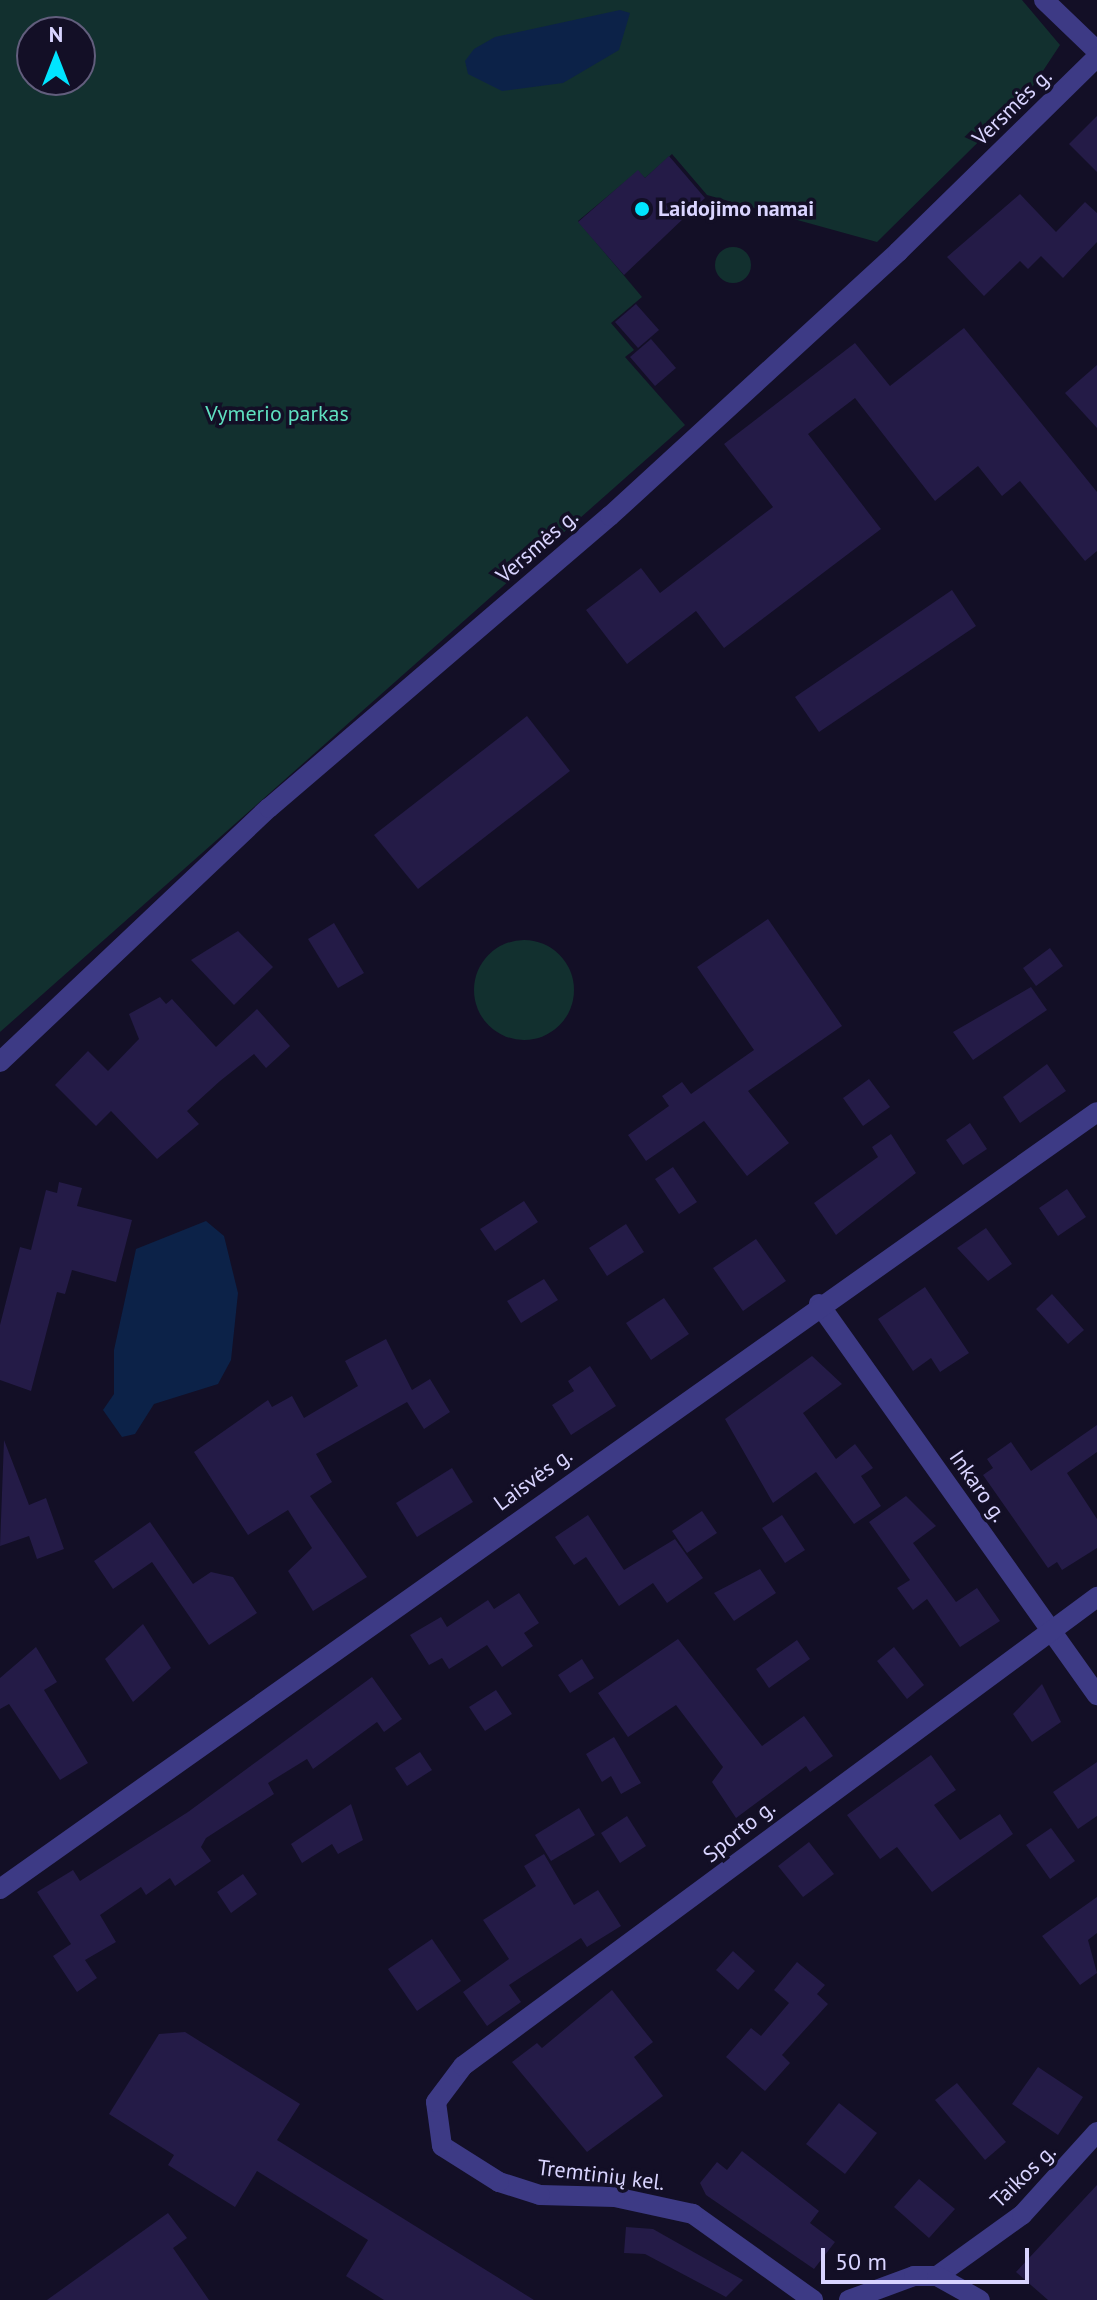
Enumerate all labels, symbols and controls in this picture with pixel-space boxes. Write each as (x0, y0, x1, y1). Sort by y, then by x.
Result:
north arrow (16, 16, 96, 96)
text: N (49, 20, 63, 48)
street label: Versmės g. (967, 63, 1057, 151)
place label: Laidojimo namai (658, 196, 814, 222)
marker: Laidojimo namai (633, 200, 651, 218)
park label: Vymerio parkas (205, 401, 349, 427)
street label: Versmės g. (491, 503, 583, 589)
street label: Laisvės g. (489, 1442, 577, 1516)
street label: Inkaro g. (944, 1445, 1012, 1527)
street label: Sporto g. (698, 1794, 780, 1868)
street label: Taikos g. (985, 2139, 1061, 2213)
street label: Tremtinių kel. (536, 2154, 666, 2196)
scale bar (825, 2232, 1033, 2282)
text: 50 m (835, 2246, 887, 2277)

